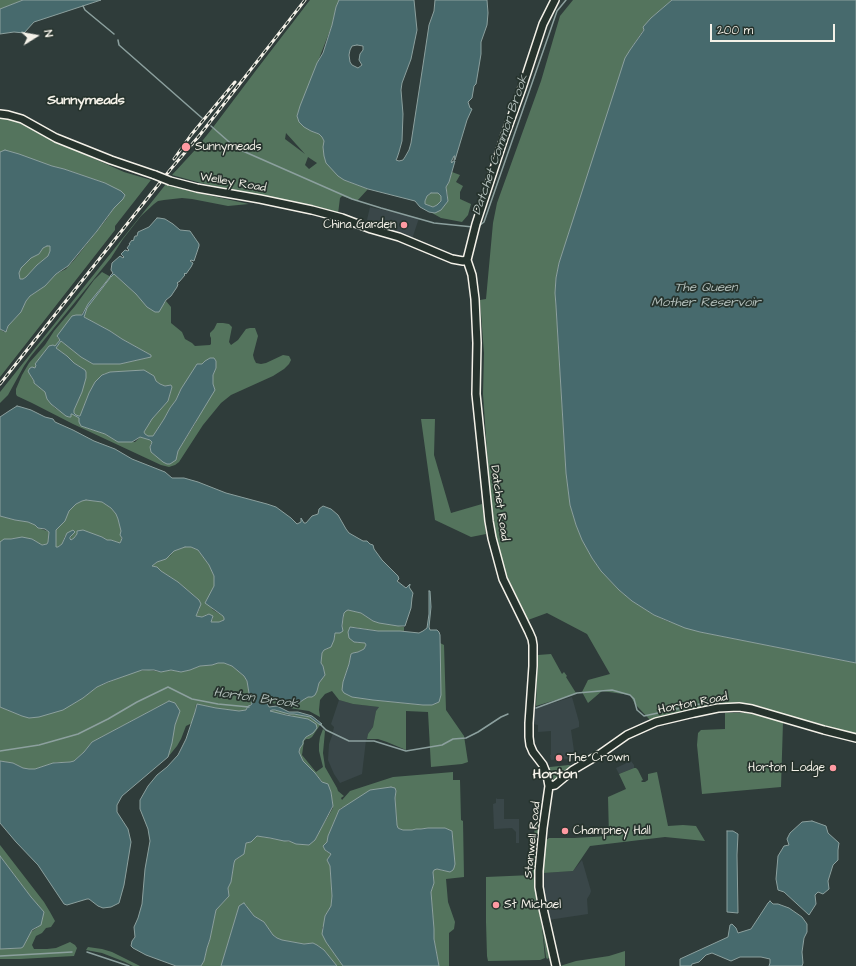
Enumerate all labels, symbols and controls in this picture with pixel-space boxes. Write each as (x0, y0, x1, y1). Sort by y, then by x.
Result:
north arrow (16, 16, 56, 56)
scale bar (712, 16, 837, 42)
text: 200 m (717, 22, 753, 39)
text: N (40, 29, 56, 38)
water label: Datchet Common Brook (470, 73, 532, 217)
district label: Sunnymeads (47, 93, 125, 109)
place label: Sunnymeads (195, 140, 262, 154)
marker: Sunnymeads (180, 141, 192, 153)
street label: Welley Road (199, 170, 267, 196)
place label: China Garden (323, 218, 396, 232)
marker: China Garden (399, 220, 409, 230)
water label: The Queen Mother Reservoir (651, 280, 761, 311)
street label: Datchet Road (487, 464, 511, 542)
water label: Horton Brook (213, 685, 299, 713)
street label: Horton Road (657, 690, 729, 718)
place label: The Crown (567, 751, 629, 765)
marker: The Crown (554, 753, 564, 763)
place label: Horton Lodge (748, 761, 825, 775)
marker: Horton Lodge (828, 763, 838, 773)
district label: Horton (533, 767, 577, 783)
street label: Stanwell Road (522, 801, 544, 879)
place label: Champney Hall (573, 824, 651, 838)
marker: Champney Hall (560, 826, 570, 836)
place label: St Michael (504, 898, 561, 912)
marker: St Michael (491, 900, 501, 910)

